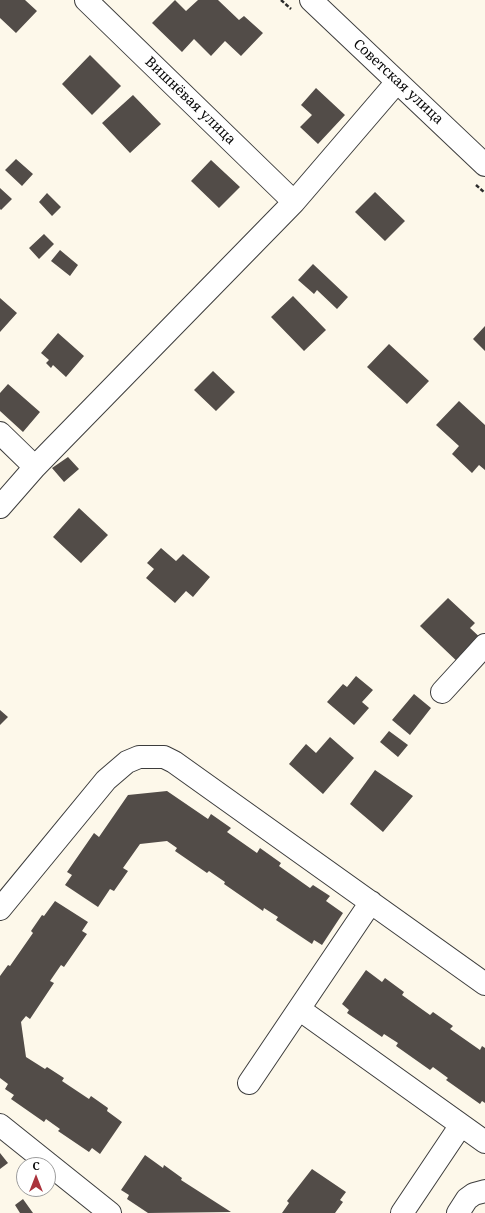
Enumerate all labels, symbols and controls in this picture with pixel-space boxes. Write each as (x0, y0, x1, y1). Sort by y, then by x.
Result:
street label: Советская улица (349, 36, 447, 128)
street label: Вишнёвая улица (141, 54, 239, 148)
north arrow (16, 1157, 56, 1197)
text: С (32, 1158, 40, 1173)

